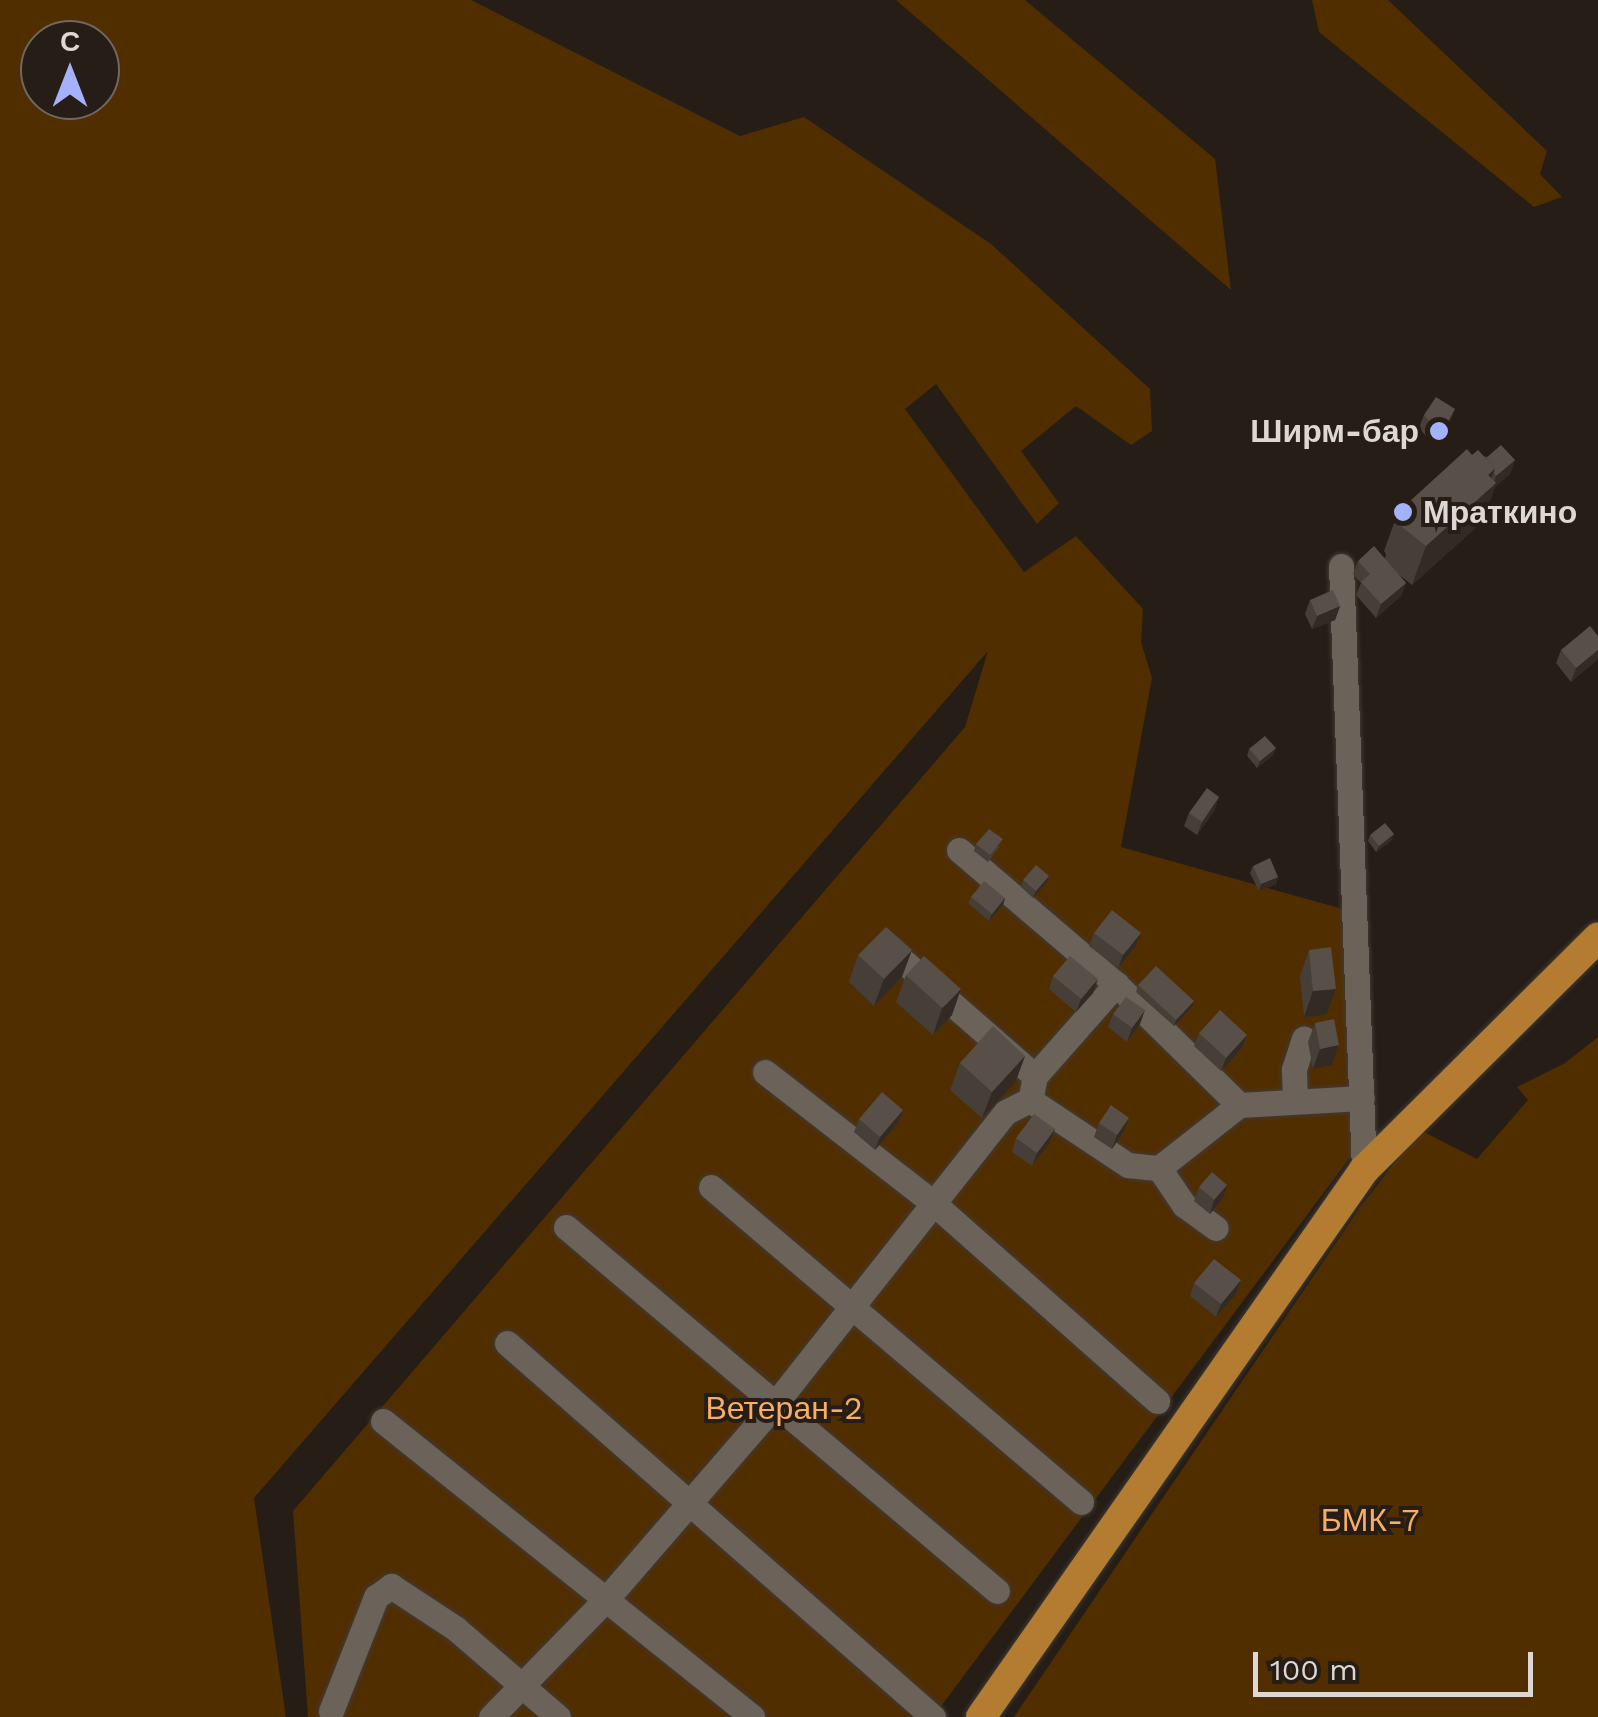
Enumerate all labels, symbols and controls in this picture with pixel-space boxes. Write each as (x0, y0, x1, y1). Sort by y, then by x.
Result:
north arrow (20, 20, 120, 120)
text: С (60, 25, 80, 58)
place label: Ширм-бар (1250, 412, 1419, 450)
marker: Ширм-бар (1428, 420, 1450, 442)
place label: Мраткино (1423, 493, 1577, 531)
marker: Мраткино (1392, 501, 1414, 523)
park label: Ветеран-2 (705, 1389, 863, 1427)
park label: БМК-7 (1321, 1501, 1419, 1539)
scale bar (1258, 1632, 1538, 1694)
text: 100 m (1270, 1652, 1358, 1687)

